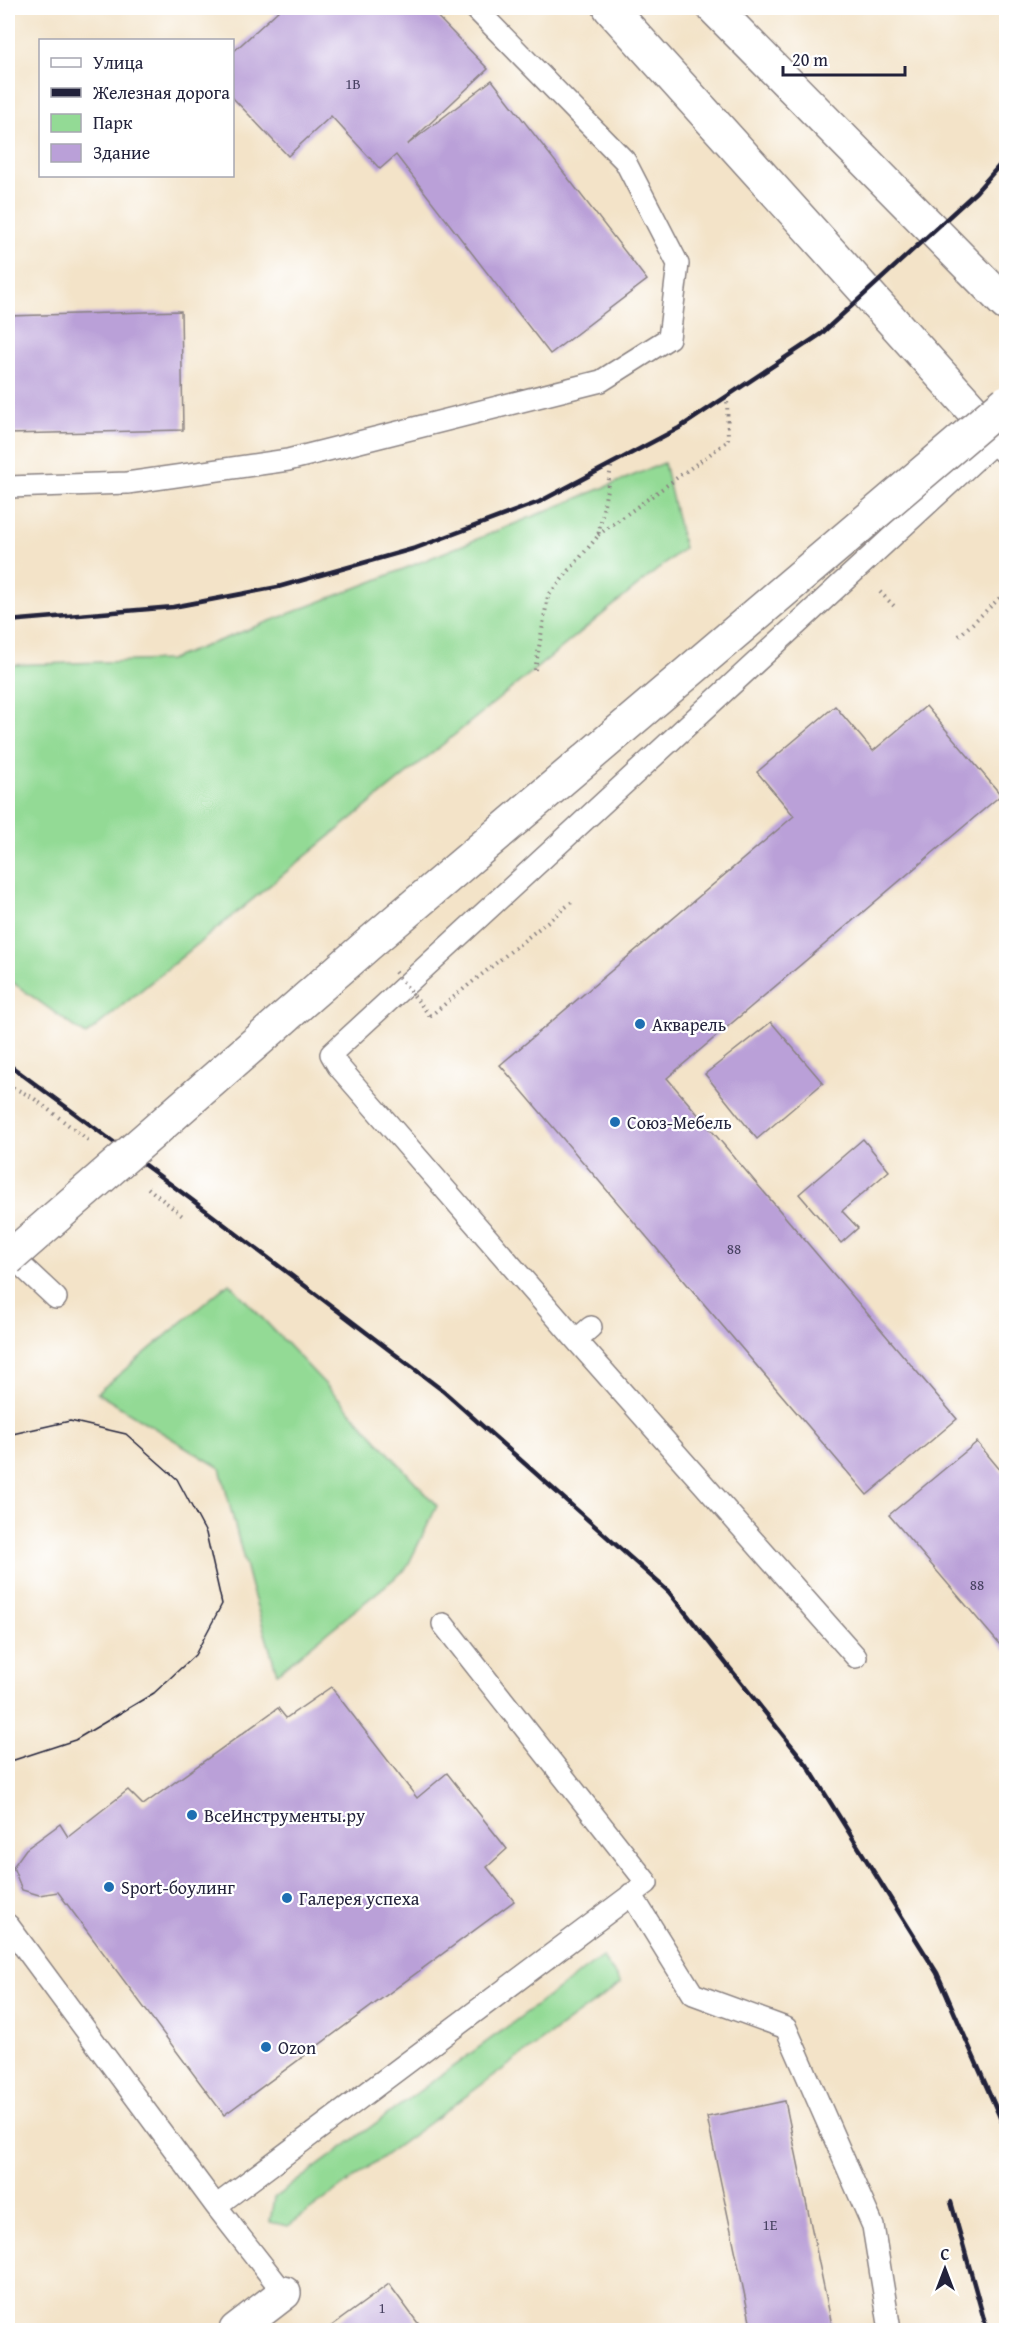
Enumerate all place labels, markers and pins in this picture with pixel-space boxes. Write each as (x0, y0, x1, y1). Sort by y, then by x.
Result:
place label: Акварель (652, 1011, 726, 1038)
marker: Акварель (633, 1017, 647, 1031)
place label: Союз-Мебель (627, 1109, 732, 1136)
marker: Союз-Мебель (608, 1115, 622, 1129)
place label: ВсеИнструменты.ру (204, 1802, 365, 1829)
marker: ВсеИнструменты.ру (185, 1808, 199, 1822)
place label: Sport-боулинг (121, 1874, 235, 1901)
marker: Sport-боулинг (102, 1880, 116, 1894)
place label: Галерея успеха (299, 1885, 420, 1912)
marker: Галерея успеха (280, 1891, 294, 1905)
place label: Ozon (278, 2034, 316, 2061)
marker: Ozon (259, 2040, 273, 2054)

